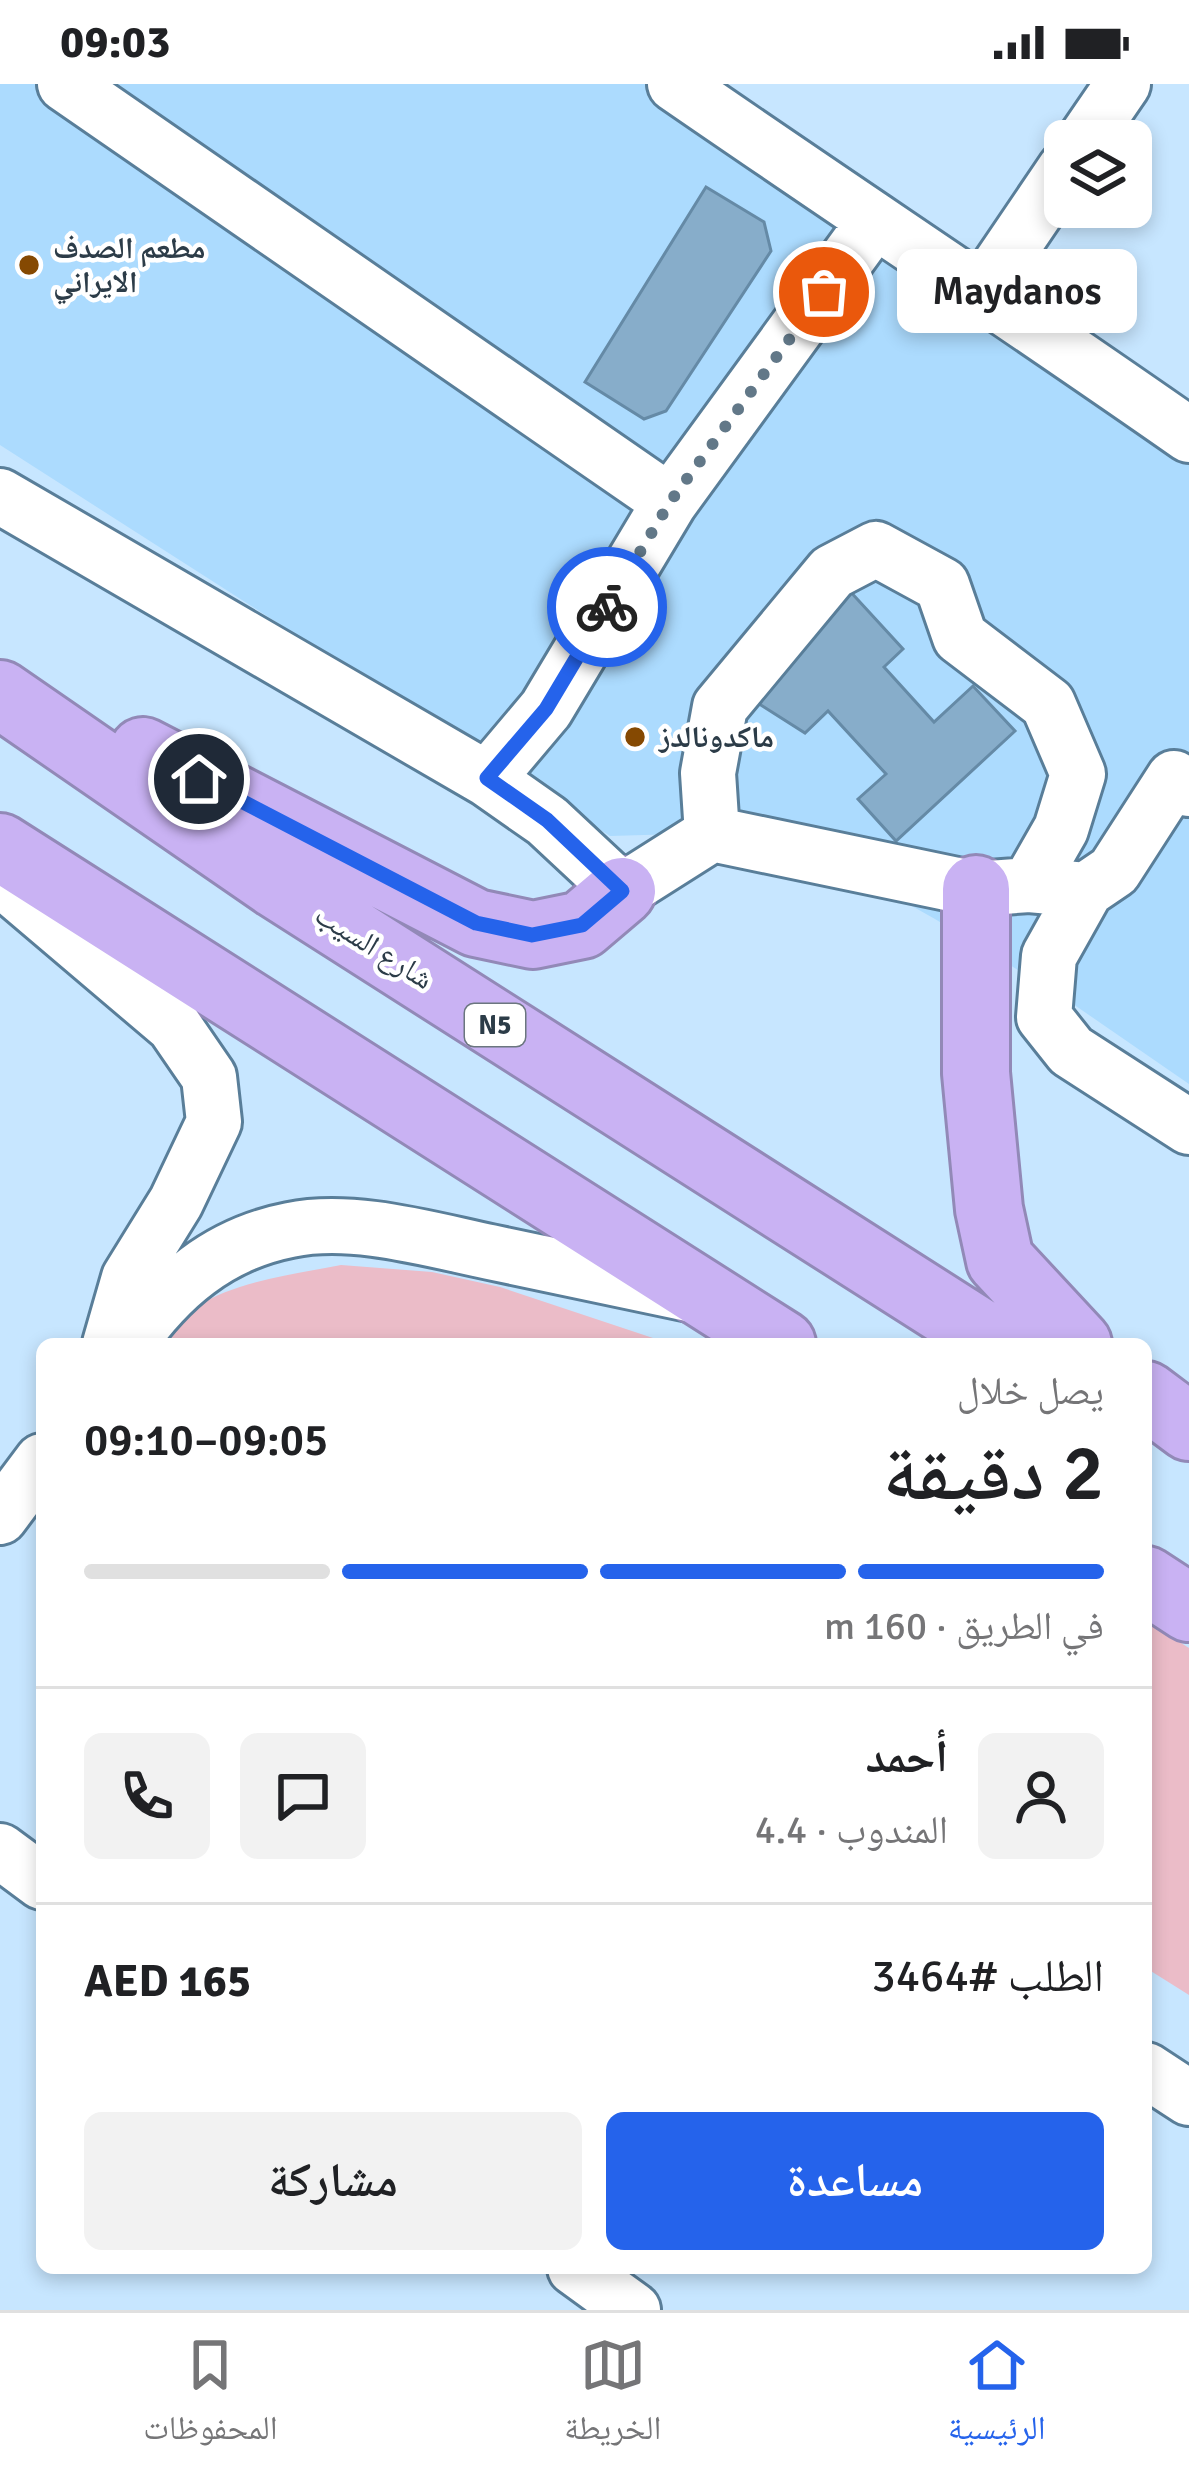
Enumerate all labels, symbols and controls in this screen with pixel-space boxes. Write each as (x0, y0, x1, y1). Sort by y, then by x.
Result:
text: 09:03 (60, 15, 170, 70)
map controls (1044, 120, 1152, 228)
button: layers (1044, 120, 1152, 228)
place label: مطعم الصدف الايراني (53, 230, 205, 305)
pin (773, 241, 875, 343)
callout: Maydanos (896, 250, 1136, 334)
marker: مطعم الصدف الايراني (16, 252, 42, 278)
icon: bag (791, 259, 857, 325)
text: Maydanos (932, 267, 1102, 315)
courier (547, 547, 667, 667)
icon: bike (574, 574, 640, 640)
place label: ماكدونالدز (657, 719, 774, 756)
marker: ماكدونالدز (622, 724, 648, 750)
pin (148, 728, 250, 830)
icon: home (166, 746, 232, 812)
street label: شارع السيب (308, 896, 440, 998)
road number: N5 (465, 1004, 525, 1046)
text: يصل خلال (957, 1367, 1104, 1415)
text: 09:05–09:10 (84, 1413, 328, 1468)
text: 2 دقيقة (883, 1426, 1104, 1522)
text: في الطريق · 160 m (824, 1602, 1104, 1650)
text: أحمد (866, 1730, 948, 1785)
button: phone (84, 1733, 210, 1859)
button: chat (240, 1733, 366, 1859)
button: person (978, 1733, 1104, 1859)
text: المندوب · 4.4 (755, 1806, 948, 1854)
text: الطلب #3464 (872, 1949, 1104, 2004)
text: AED 165 (84, 1954, 251, 2009)
button: مشاركة (84, 2112, 582, 2250)
button: مساعدة (606, 2112, 1104, 2250)
tab: المحفوظات (143, 2332, 278, 2460)
tab: الخريطة (564, 2332, 661, 2460)
tab: الرئيسية (948, 2332, 1046, 2460)

